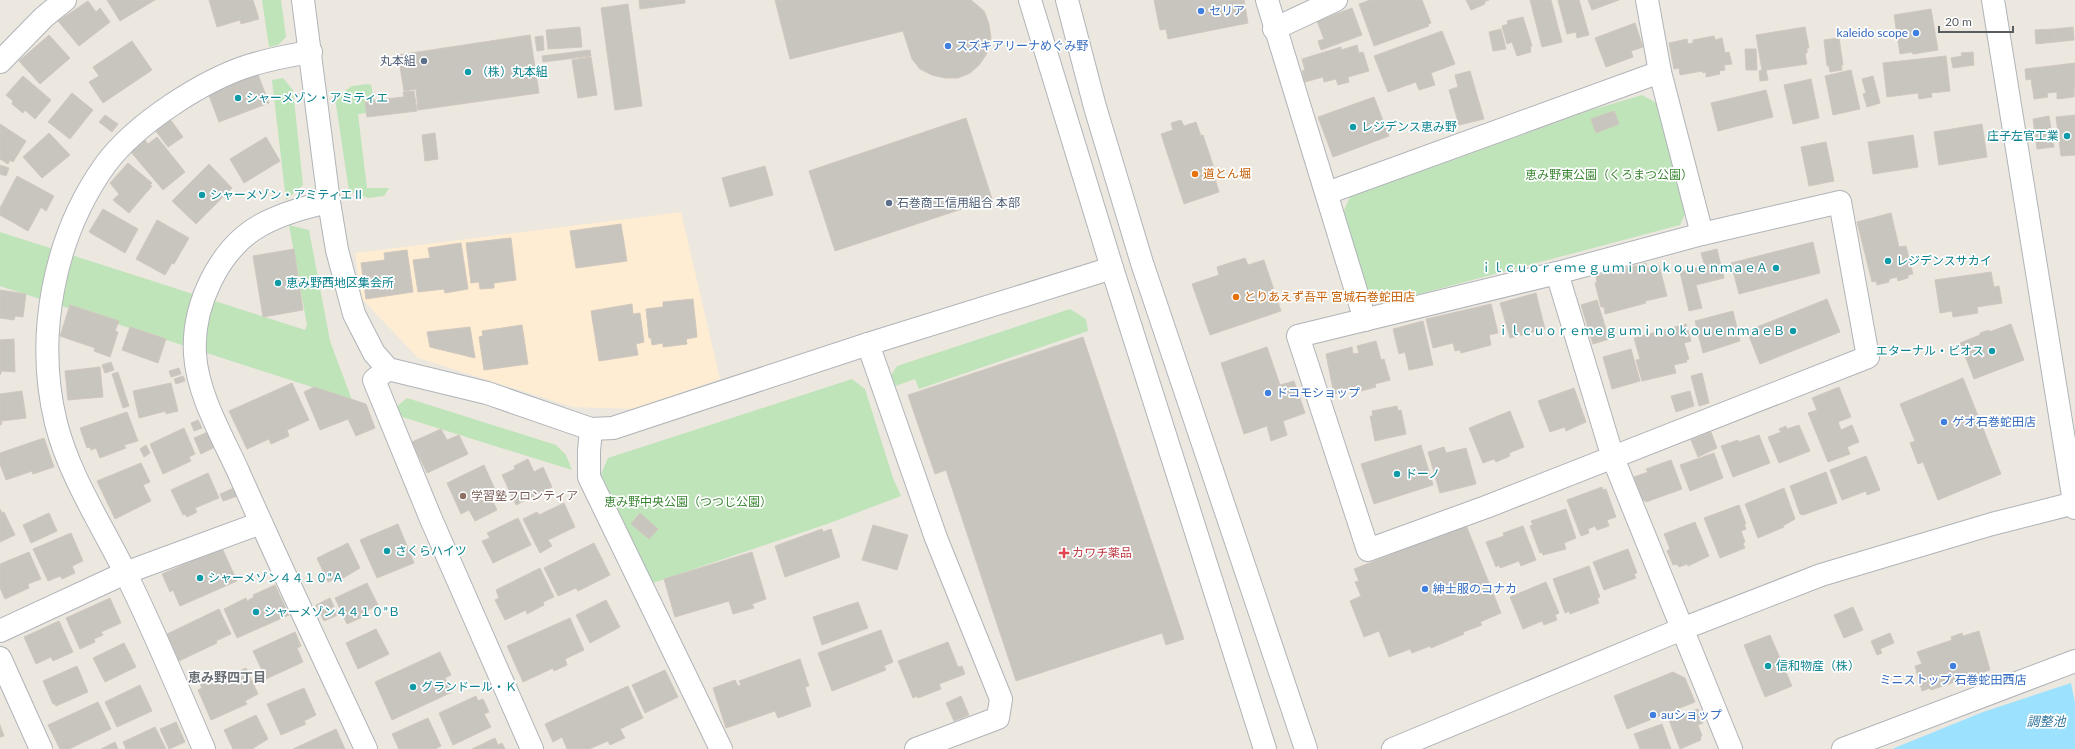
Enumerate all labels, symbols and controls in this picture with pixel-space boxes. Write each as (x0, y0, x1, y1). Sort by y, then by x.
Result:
place label: セリア (1209, 3, 1245, 18)
marker: セリア (1196, 6, 1206, 16)
scale bar (1939, 8, 2013, 34)
text: 20 m (1945, 14, 1972, 29)
place label: kaleido scope (1837, 25, 1908, 40)
marker: kaleido scope (1911, 28, 1921, 38)
place label: スズキアリーナめぐみ野 (956, 38, 1088, 53)
marker: スズキアリーナめぐみ野 (943, 41, 953, 51)
place label: 丸本組 (380, 53, 416, 68)
marker: 丸本組 (419, 56, 429, 66)
place label: （株）丸本組 (476, 64, 548, 79)
marker: （株）丸本組 (463, 67, 473, 77)
place label: シャーメゾン・アミティエ (246, 90, 389, 105)
marker: シャーメゾン・アミティエ (233, 93, 243, 103)
place label: レジデンス恵み野 (1361, 119, 1457, 134)
marker: レジデンス恵み野 (1348, 122, 1358, 132)
place label: 庄子左官工業 (1987, 128, 2059, 143)
marker: 庄子左官工業 (2062, 131, 2072, 141)
place label: 道とん堀 (1203, 166, 1251, 181)
park label: 恵み野東公園（くろまつ公園） (1525, 167, 1693, 182)
marker: 道とん堀 (1190, 169, 1200, 179)
place label: シャーメゾン・アミティエⅡ (210, 187, 365, 202)
marker: シャーメゾン・アミティエⅡ (197, 190, 207, 200)
place label: 石巻商工信用組合 本部 (897, 195, 1020, 210)
marker: 石巻商工信用組合 本部 (884, 198, 894, 208)
place label: レジデンスサカイ (1896, 253, 1992, 268)
marker: レジデンスサカイ (1883, 256, 1893, 266)
place label: ｉｌｃｕｏｒｅｍｅｇｕｍｉｎｏｋｏｕｅｎｍａｅＡ (1480, 260, 1768, 275)
marker: ｉｌｃｕｏｒｅｍｅｇｕｍｉｎｏｋｏｕｅｎｍａｅＡ (1771, 263, 1781, 273)
place label: 恵み野西地区集会所 (286, 275, 394, 290)
marker: 恵み野西地区集会所 (273, 278, 283, 288)
place label: とりあえず吾平 宮城石巻蛇田店 (1244, 289, 1415, 304)
marker: とりあえず吾平 宮城石巻蛇田店 (1231, 292, 1241, 302)
place label: ｉｌｃｕｏｒｅｍｅｇｕｍｉｎｏｋｏｕｅｎｍａｅＢ (1497, 323, 1785, 338)
marker: ｉｌｃｕｏｒｅｍｅｇｕｍｉｎｏｋｏｕｅｎｍａｅＢ (1788, 326, 1798, 336)
place label: エターナル・ビオス (1876, 343, 1984, 358)
marker: エターナル・ビオス (1987, 346, 1997, 356)
place label: ドコモショップ (1276, 385, 1360, 400)
marker: ドコモショップ (1263, 388, 1273, 398)
place label: ゲオ石巻蛇田店 (1952, 414, 2036, 429)
marker: ゲオ石巻蛇田店 (1939, 417, 1949, 427)
place label: ドーノ (1405, 466, 1440, 481)
marker: ドーノ (1392, 469, 1402, 479)
place label: 学習塾フロンティア (471, 488, 578, 503)
marker: 学習塾フロンティア (458, 491, 468, 501)
park label: 恵み野中央公園（つつじ公園） (604, 494, 772, 509)
place label: さくらハイツ (395, 543, 467, 558)
place label: カワチ薬品 (1072, 545, 1132, 560)
marker: さくらハイツ (382, 546, 392, 556)
marker: カワチ薬品 (1059, 548, 1069, 558)
place label: シャーメゾン４４１０”Ａ (208, 570, 344, 585)
marker: シャーメゾン４４１０”Ａ (195, 573, 205, 583)
place label: 紳士服のコナカ (1433, 581, 1517, 596)
marker: 紳士服のコナカ (1420, 584, 1430, 594)
place label: シャーメゾン４４１０”Ｂ (264, 604, 400, 619)
marker: シャーメゾン４４１０”Ｂ (251, 607, 261, 617)
place label: 信和物産（株） (1776, 658, 1860, 673)
marker: 信和物産（株） (1763, 661, 1773, 671)
marker: ミニストップ 石巻蛇田西店 (1948, 661, 1958, 671)
district label: 恵み野四丁目 (188, 669, 266, 685)
place label: ミニストップ 石巻蛇田西店 (1879, 672, 2027, 687)
place label: グランドール・Ｋ (421, 679, 517, 694)
marker: グランドール・Ｋ (408, 682, 418, 692)
place label: auショップ (1661, 707, 1722, 722)
marker: auショップ (1648, 710, 1658, 720)
water label: 調整池 (2026, 713, 2067, 729)

